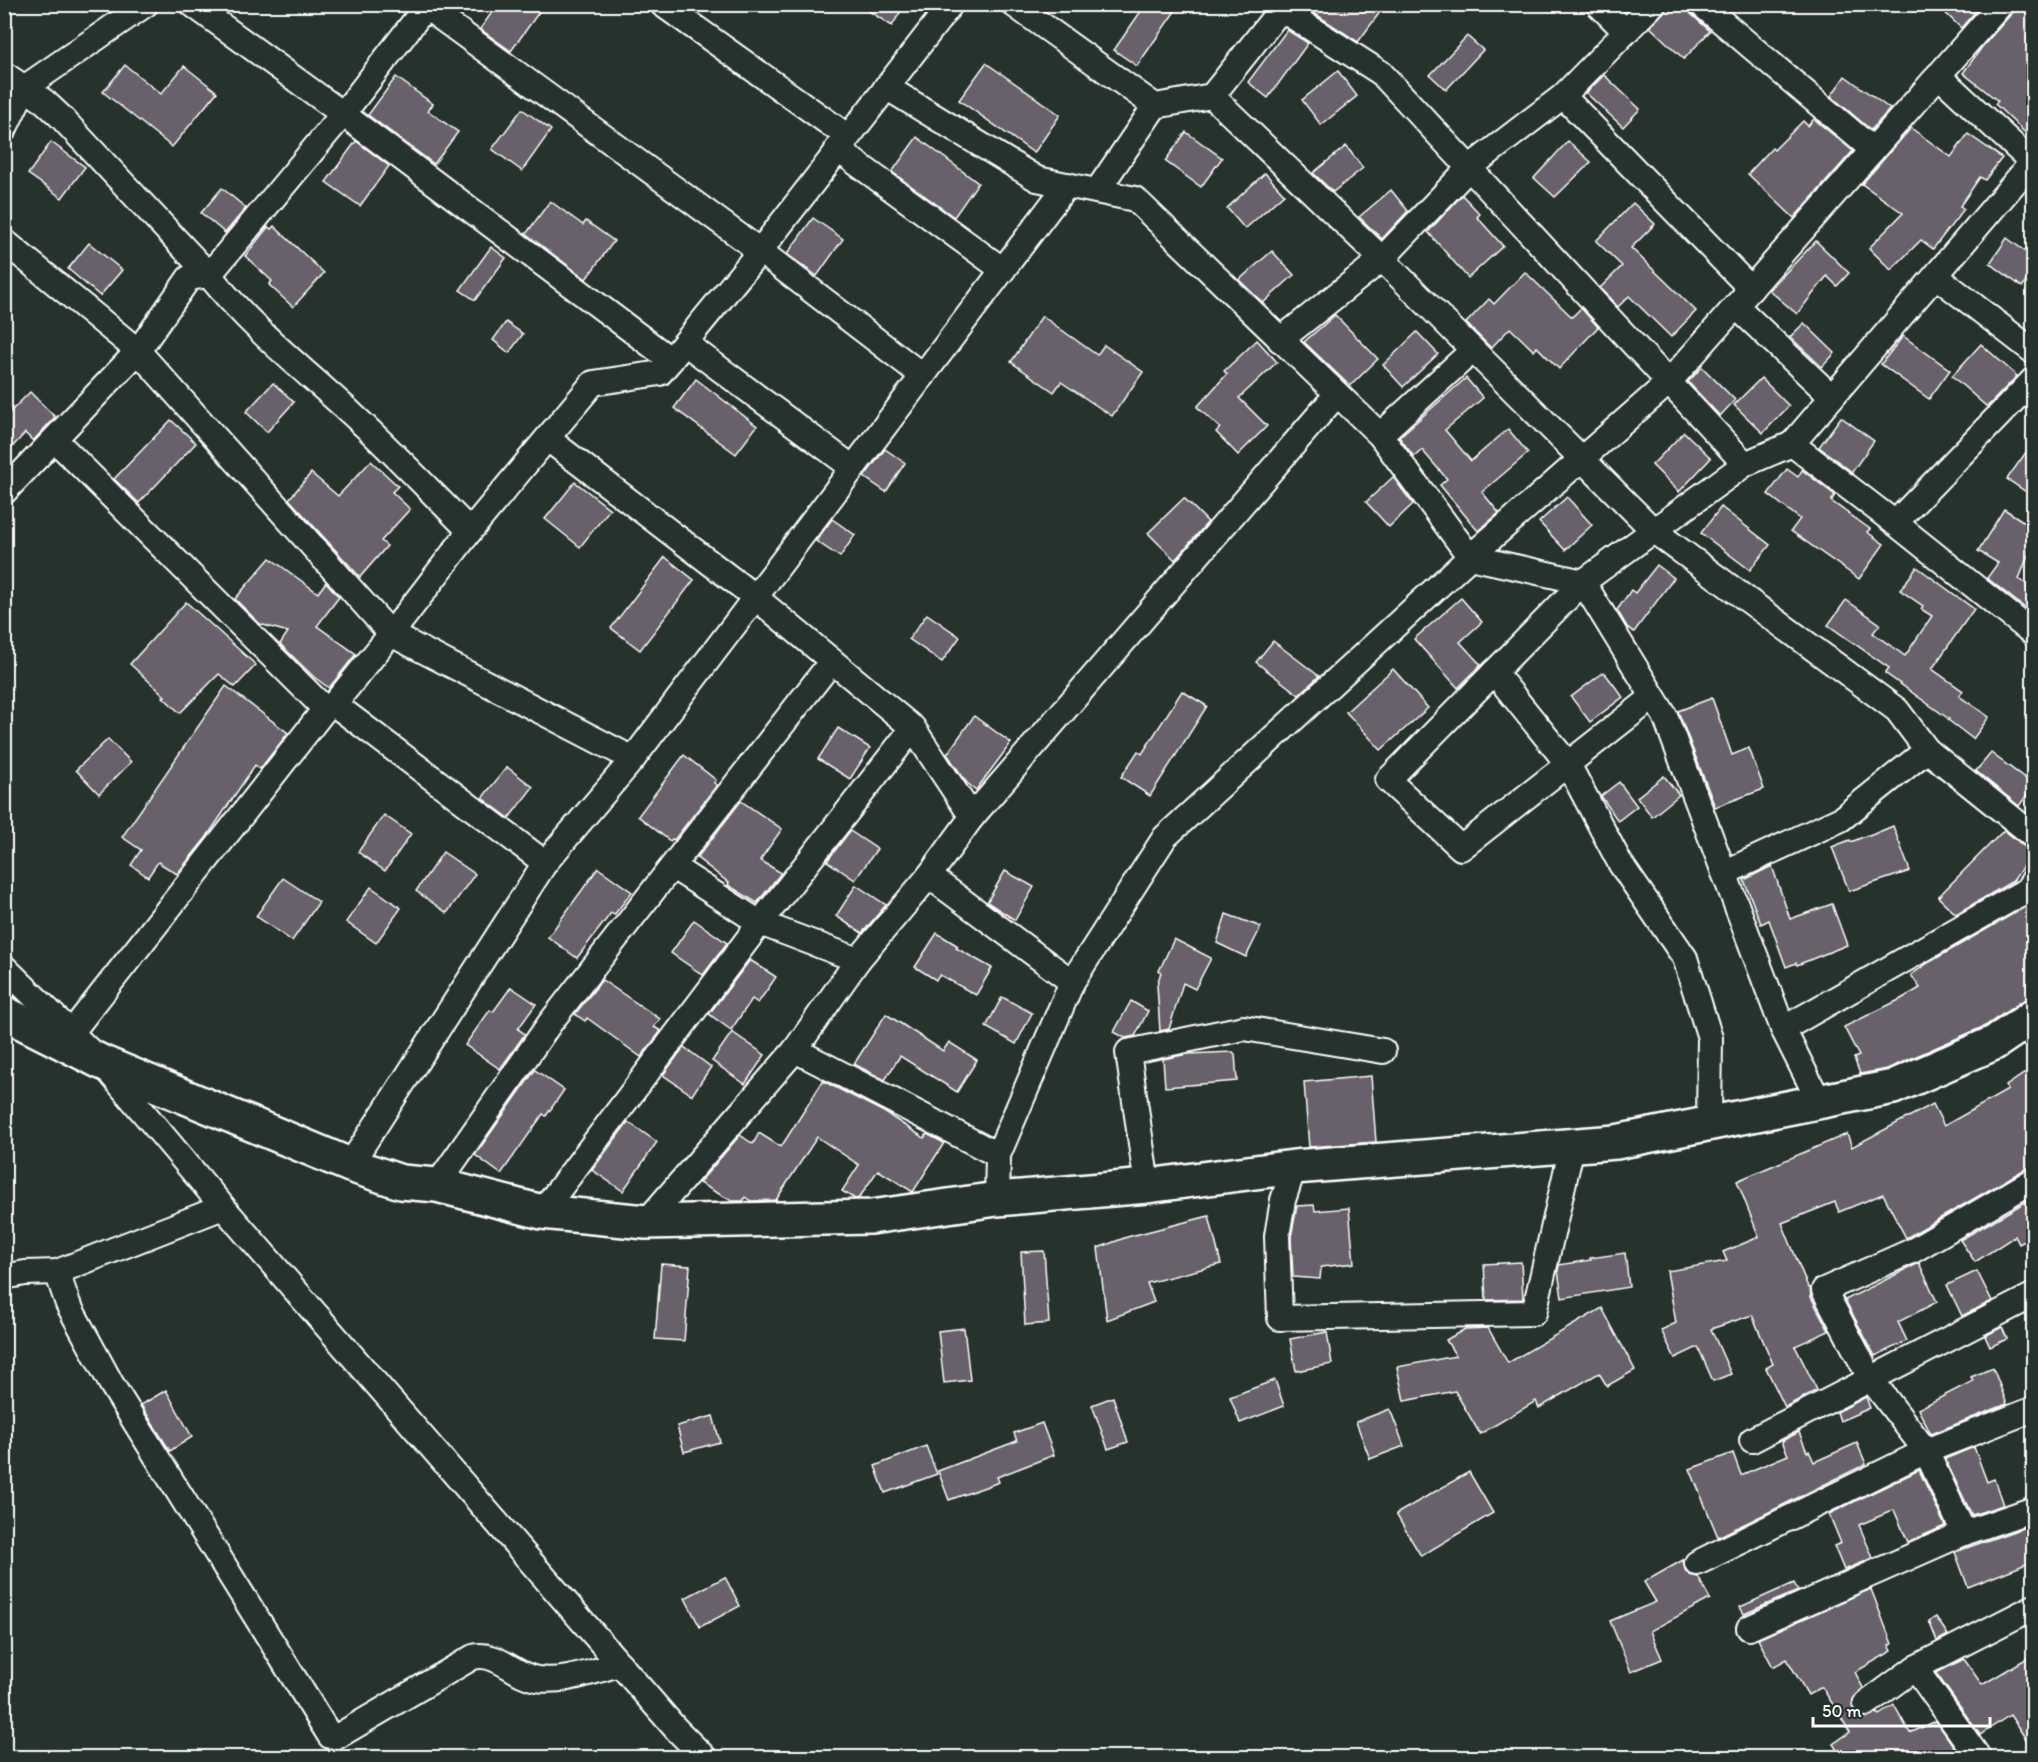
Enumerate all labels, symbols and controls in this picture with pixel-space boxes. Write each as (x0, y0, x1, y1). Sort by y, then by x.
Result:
scale bar (1813, 1690, 1990, 1728)
text: 50 m (1822, 1700, 1862, 1722)

